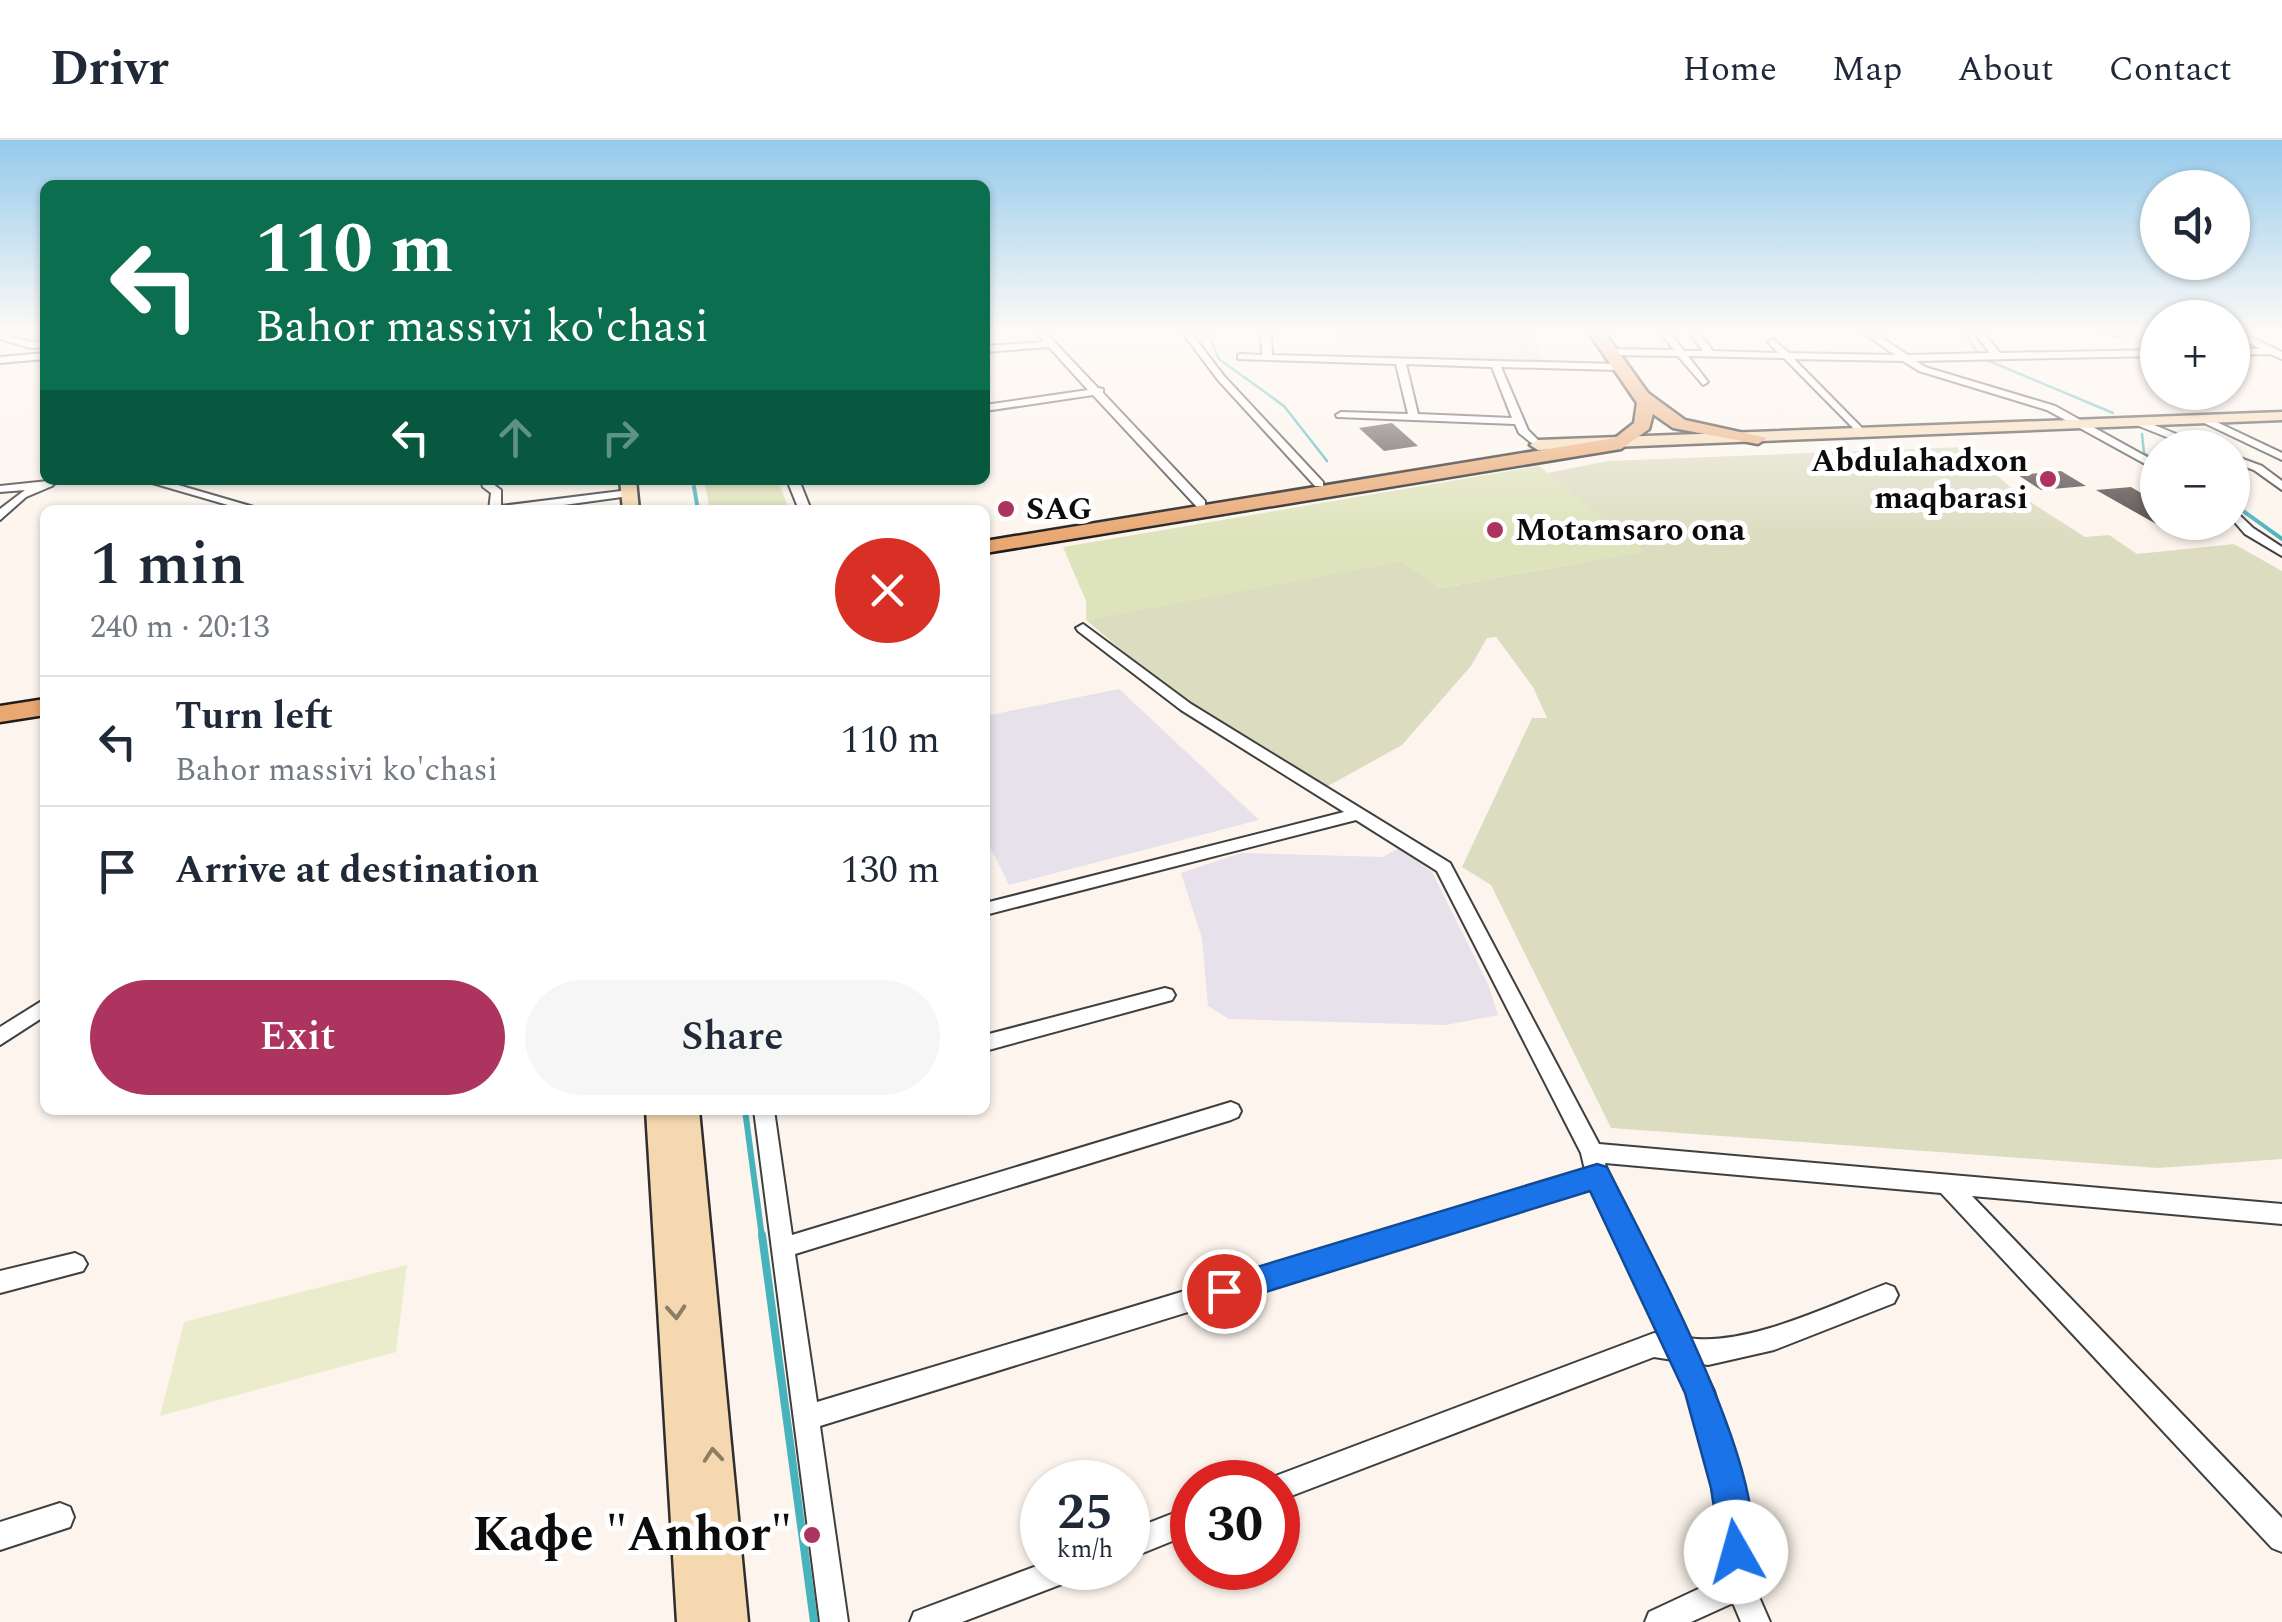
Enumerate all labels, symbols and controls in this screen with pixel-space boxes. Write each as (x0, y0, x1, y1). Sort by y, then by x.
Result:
text: Drivr (50, 33, 169, 106)
text: Home (1683, 43, 1777, 96)
text: Map (1832, 43, 1902, 96)
text: About (1957, 43, 2054, 96)
text: Contact (2109, 43, 2232, 96)
map controls (2140, 170, 2250, 540)
button: sound (2140, 170, 2250, 280)
text: 110 m (255, 197, 453, 303)
icon: left (90, 220, 220, 350)
text: Bahor massivi ko'chasi (255, 293, 709, 362)
button: + (2140, 300, 2250, 410)
icon: left (383, 410, 438, 465)
icon: ahead (488, 410, 543, 465)
icon: right (593, 410, 648, 465)
button: − (2140, 430, 2250, 540)
place label: Abdulahadxon maqbarasi (1811, 437, 2028, 523)
marker: Abdulahadxon maqbarasi (2037, 468, 2059, 490)
place label: SAG (1026, 485, 1092, 534)
marker: SAG (995, 498, 1017, 520)
place label: Motamsaro ona (1515, 506, 1746, 555)
text: 1 min (90, 519, 246, 611)
marker: Motamsaro ona (1484, 519, 1506, 541)
button: close (835, 538, 940, 643)
text: 240 m · 20:13 (90, 603, 270, 652)
text: Turn left (175, 688, 333, 746)
text: 110 m (841, 712, 940, 770)
icon: left (90, 714, 145, 769)
text: Bahor massivi ko'chasi (175, 746, 498, 795)
text: Arrive at destination (175, 842, 539, 900)
text: 130 m (841, 842, 940, 900)
icon: arrive (90, 844, 145, 899)
button: Exit (90, 980, 505, 1095)
button: Share (525, 980, 940, 1095)
pin (1182, 1249, 1267, 1334)
icon: arrive (1197, 1264, 1252, 1319)
one-way arrow (664, 1304, 686, 1320)
one-way arrow (703, 1447, 725, 1463)
speed limit sign: 30 (1170, 1460, 1300, 1590)
text: 25 (1057, 1475, 1113, 1551)
place label: Кафе "Anhor" (473, 1499, 792, 1572)
position arrow (1684, 1500, 1788, 1604)
marker: Кафе "Anhor" (801, 1524, 823, 1546)
text: km/h (1057, 1531, 1113, 1569)

